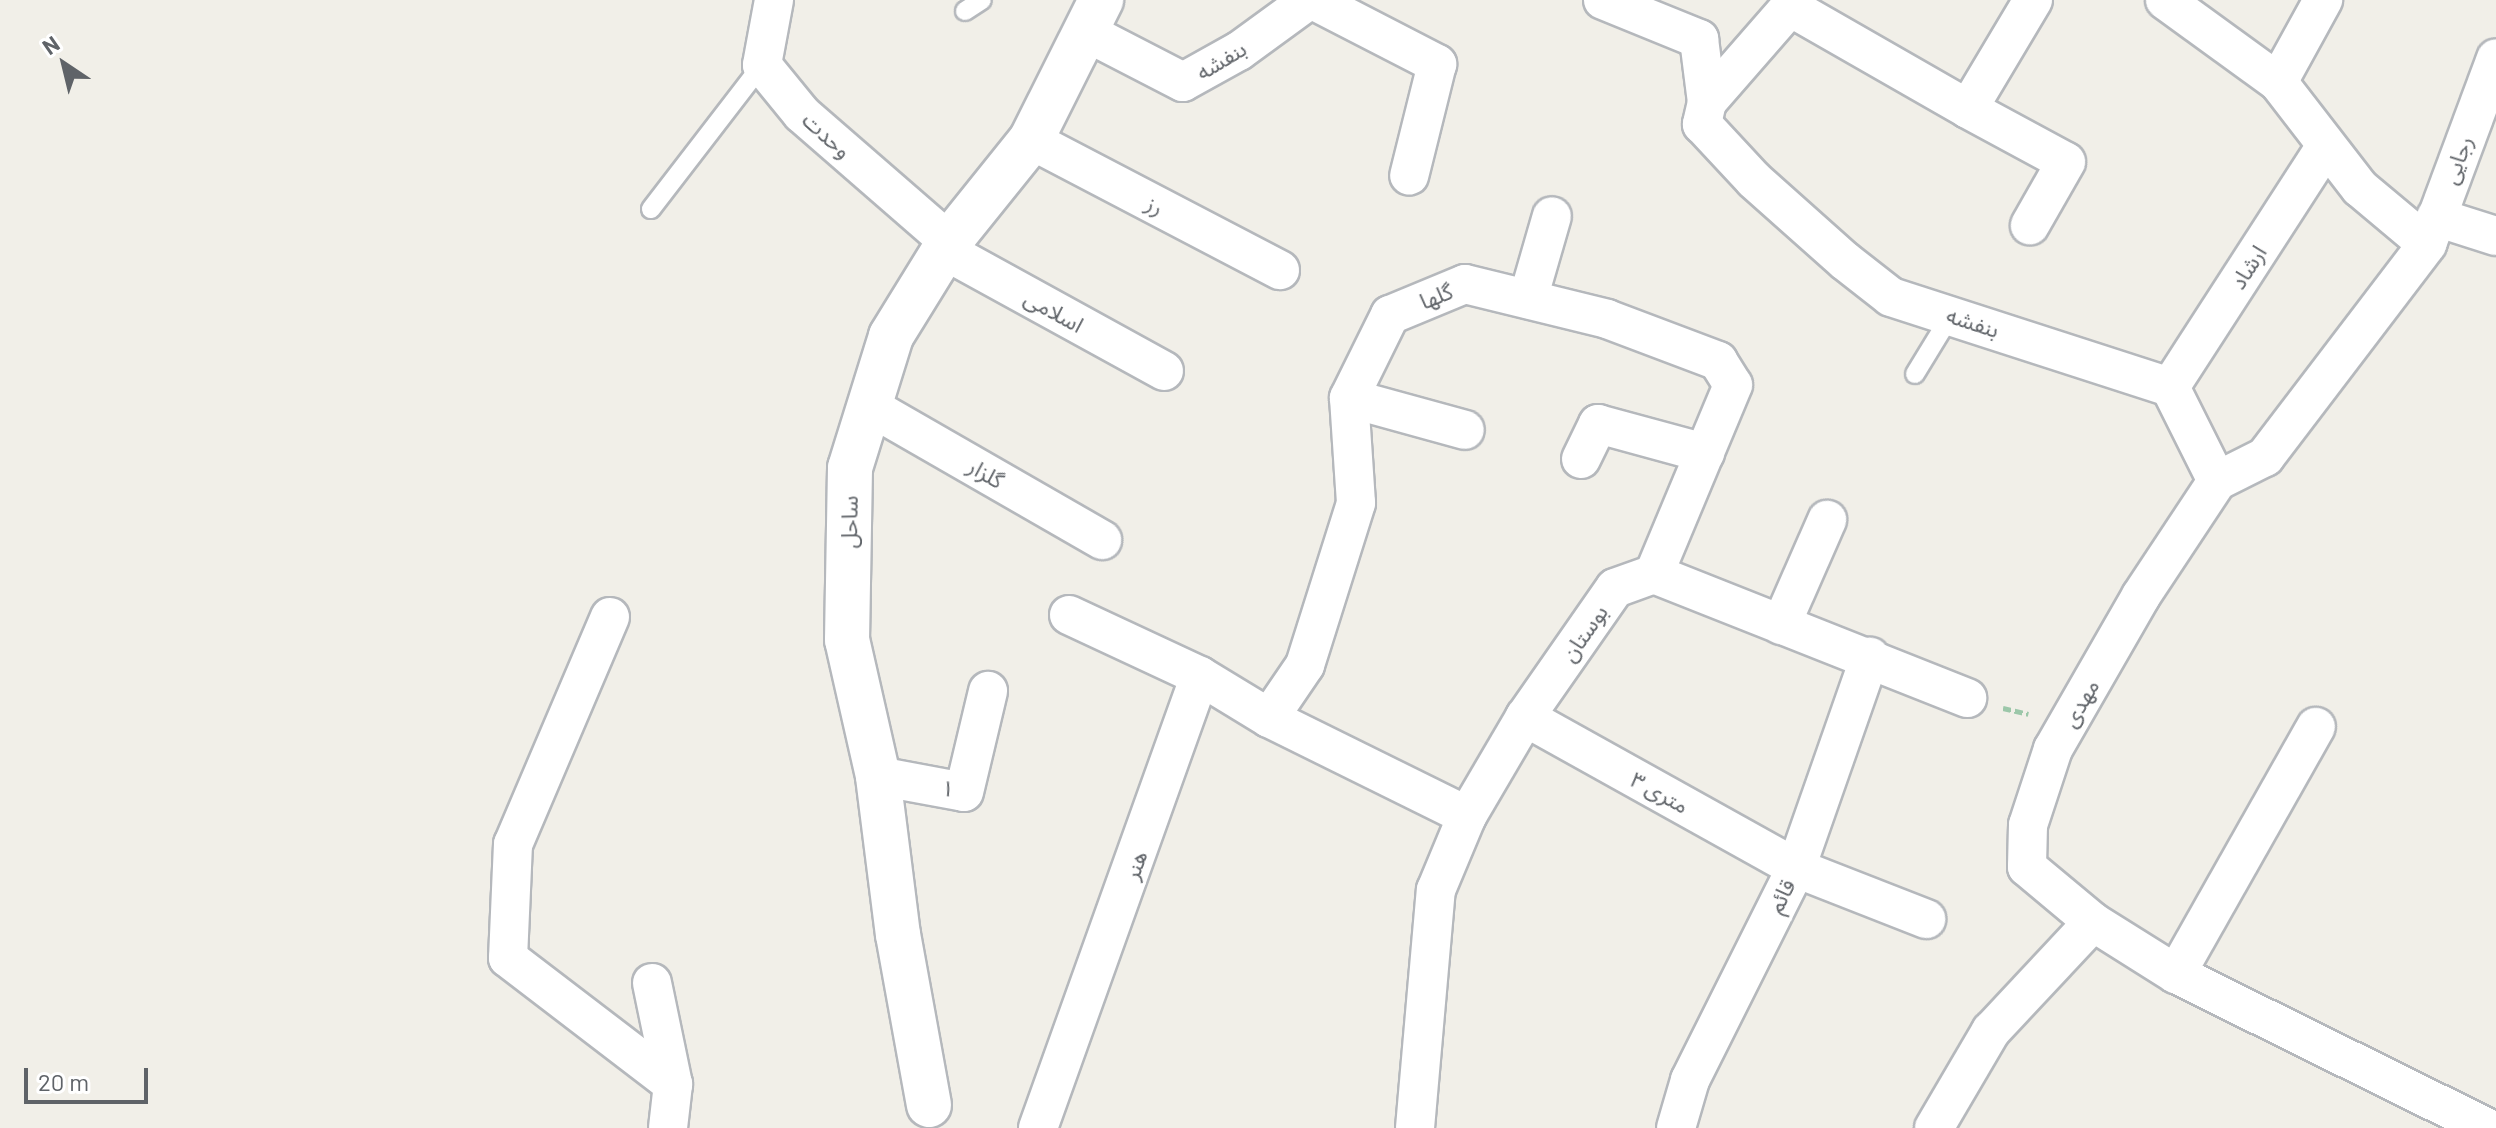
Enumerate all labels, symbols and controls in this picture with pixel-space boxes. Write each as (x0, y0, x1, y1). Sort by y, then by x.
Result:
north arrow (24, 24, 104, 104)
text: N (37, 29, 64, 59)
street label: بنفشه (1191, 35, 1251, 85)
street label: وحدت (797, 106, 857, 164)
street label: رجایی (2436, 132, 2478, 188)
street label: رز (1142, 190, 1168, 220)
street label: ارشاد (2224, 240, 2272, 294)
street label: گلها (1416, 278, 1456, 314)
street label: اسلامی (1020, 284, 1088, 338)
street label: بنفشه (1943, 301, 2003, 343)
street label: گلزار (963, 452, 1009, 494)
street label: ساحل (835, 495, 863, 549)
street label: بوستان (1555, 600, 1613, 666)
street label: مهدی (2056, 674, 2104, 732)
street label: ۳ متری (1626, 765, 1694, 819)
street label: ۱ (940, 774, 956, 802)
street label: هنر (1118, 847, 1152, 883)
street label: قائم (1762, 875, 1800, 917)
scale bar (28, 1052, 152, 1102)
text: 20 m (38, 1067, 89, 1096)

